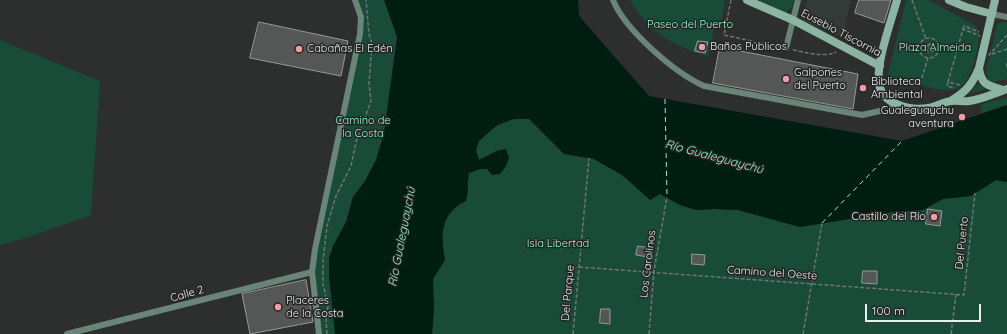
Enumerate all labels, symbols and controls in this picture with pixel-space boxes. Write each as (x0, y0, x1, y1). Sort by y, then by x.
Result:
street label: Eusebio Tiscornia (799, 6, 883, 60)
park label: Paseo del Puerto (647, 18, 733, 32)
place label: Baños Públicos (710, 40, 787, 54)
park label: Plaza Almeida (899, 41, 971, 55)
place label: Cabañas El Edén (307, 42, 393, 56)
marker: Baños Públicos (697, 42, 707, 52)
marker: Cabañas El Edén (294, 44, 304, 54)
place label: Galpones del Puerto (794, 66, 846, 92)
marker: Galpones del Puerto (781, 74, 791, 84)
place label: Biblioteca Ambiental (871, 75, 923, 101)
marker: Biblioteca Ambiental (858, 83, 868, 93)
place label: Gualeguaychu aventura (881, 104, 954, 130)
marker: Gualeguaychu aventura (957, 112, 967, 122)
park label: Camino de la Costa (335, 114, 391, 140)
water label: Río Gualeguaychú (663, 137, 765, 177)
water label: Río Gualeguaychú (385, 186, 419, 288)
place label: Castillo del Río (852, 210, 926, 224)
marker: Castillo del Río (929, 212, 939, 222)
street label: Del Puerto (953, 216, 971, 270)
street label: Los Carolinos (637, 229, 659, 299)
park label: Isla Libertad (527, 237, 589, 251)
street label: Camino del Oeste (726, 263, 818, 283)
street label: Del Parque (559, 265, 577, 321)
street label: Calle 2 (169, 283, 205, 305)
place label: Placeres de la Costa (286, 294, 343, 320)
scale bar (867, 296, 983, 322)
marker: Placeres de la Costa (273, 302, 283, 312)
text: 100 m (872, 303, 905, 318)

